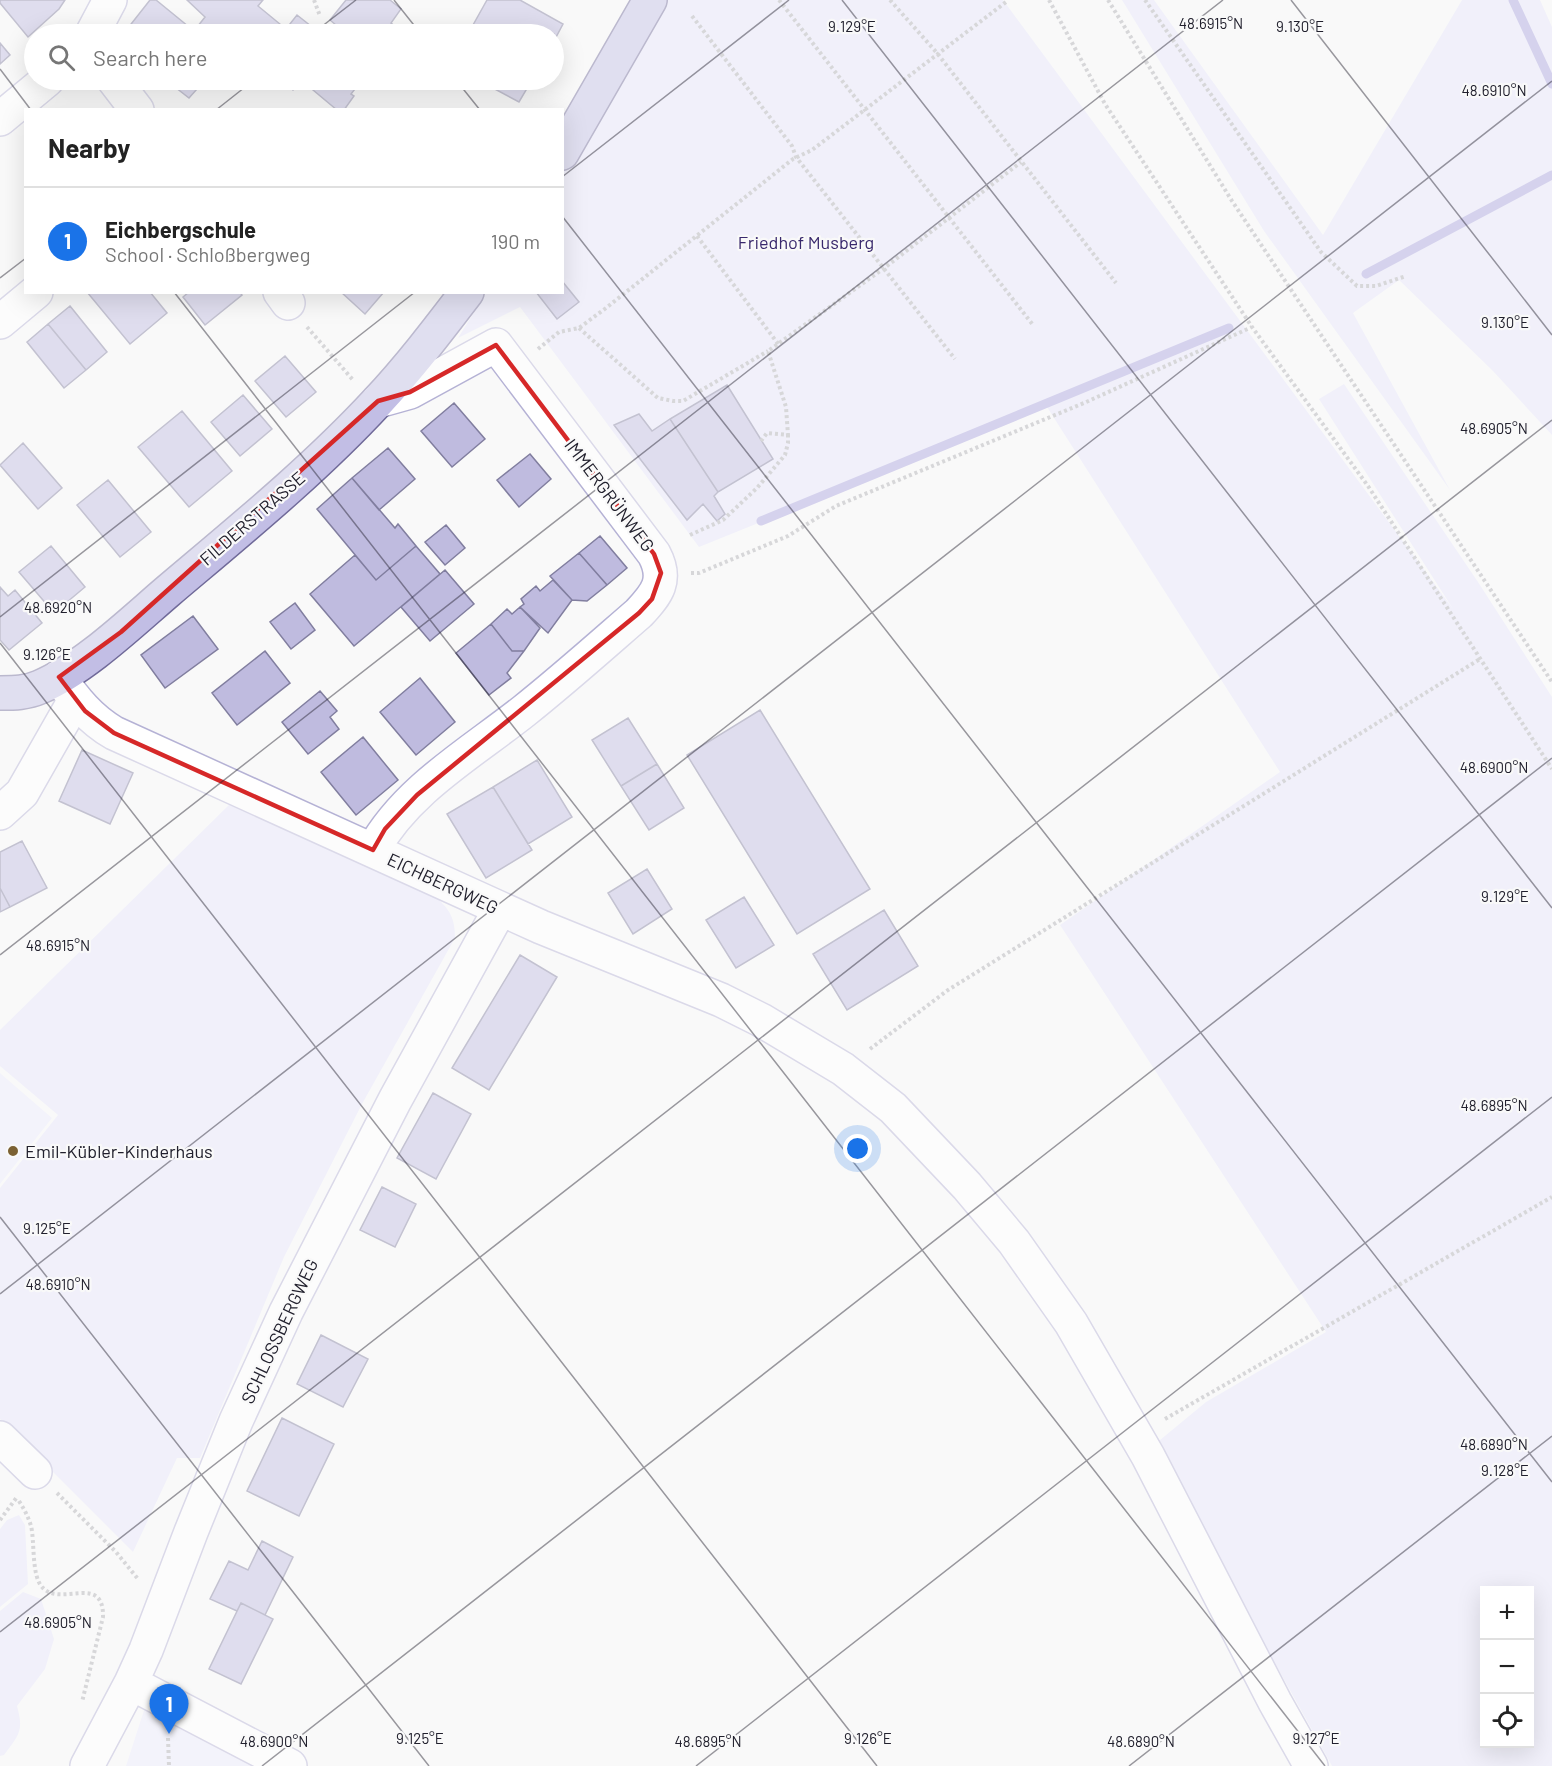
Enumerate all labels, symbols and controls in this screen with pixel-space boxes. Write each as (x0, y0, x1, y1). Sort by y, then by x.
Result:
text: 48.6915°N (1179, 14, 1243, 32)
text: 9.129°E (828, 17, 876, 35)
text: 9.130°E (1276, 17, 1324, 35)
search box (24, 24, 564, 90)
icon: search (45, 41, 78, 74)
text: Search here (93, 44, 207, 70)
text: 48.6910°N (1461, 81, 1527, 99)
text: Nearby (48, 132, 130, 163)
text: Eichbergschule (105, 216, 256, 242)
text: 1 (64, 229, 71, 253)
text: 190 m (491, 229, 540, 253)
park label: Friedhof Musberg (738, 231, 874, 253)
text: School · Schloßbergweg (105, 242, 310, 266)
text: 9.130°E (1481, 313, 1529, 331)
text: 48.6905°N (1460, 419, 1528, 437)
street label: IMMERGRÜNWEG (560, 434, 660, 556)
street label: FILDERSTRASSE (195, 466, 309, 570)
text: 48.6920°N (24, 598, 92, 616)
text: 9.126°E (23, 645, 71, 663)
text: 48.6900°N (1460, 758, 1528, 776)
street label: EICHBERGWEG (384, 848, 502, 918)
text: 9.129°E (1481, 887, 1529, 905)
text: 48.6915°N (26, 936, 90, 954)
text: 48.6895°N (1460, 1096, 1528, 1114)
your location (843, 1134, 872, 1163)
place label: Emil-Kübler-Kinderhaus (25, 1140, 213, 1162)
marker: Emil-Kübler-Kinderhaus (6, 1144, 20, 1158)
text: 9.125°E (23, 1219, 71, 1237)
street label: SCHLOSSBERGWEG (236, 1255, 322, 1407)
text: 48.6910°N (25, 1275, 91, 1293)
text: 48.6890°N (1460, 1435, 1528, 1453)
text: 9.128°E (1481, 1461, 1529, 1479)
map controls (1480, 1586, 1534, 1748)
button: + (1480, 1586, 1534, 1640)
text: 48.6905°N (24, 1613, 92, 1631)
button: − (1480, 1640, 1534, 1694)
pin: 1 (150, 1684, 188, 1734)
button: locate (1480, 1694, 1534, 1748)
text: 9.125°E (396, 1729, 444, 1747)
text: 9.126°E (844, 1729, 892, 1747)
text: 9.127°E (1292, 1729, 1340, 1747)
text: 48.6900°N (240, 1732, 308, 1750)
text: 48.6895°N (674, 1732, 742, 1750)
text: 48.6890°N (1107, 1732, 1175, 1750)

